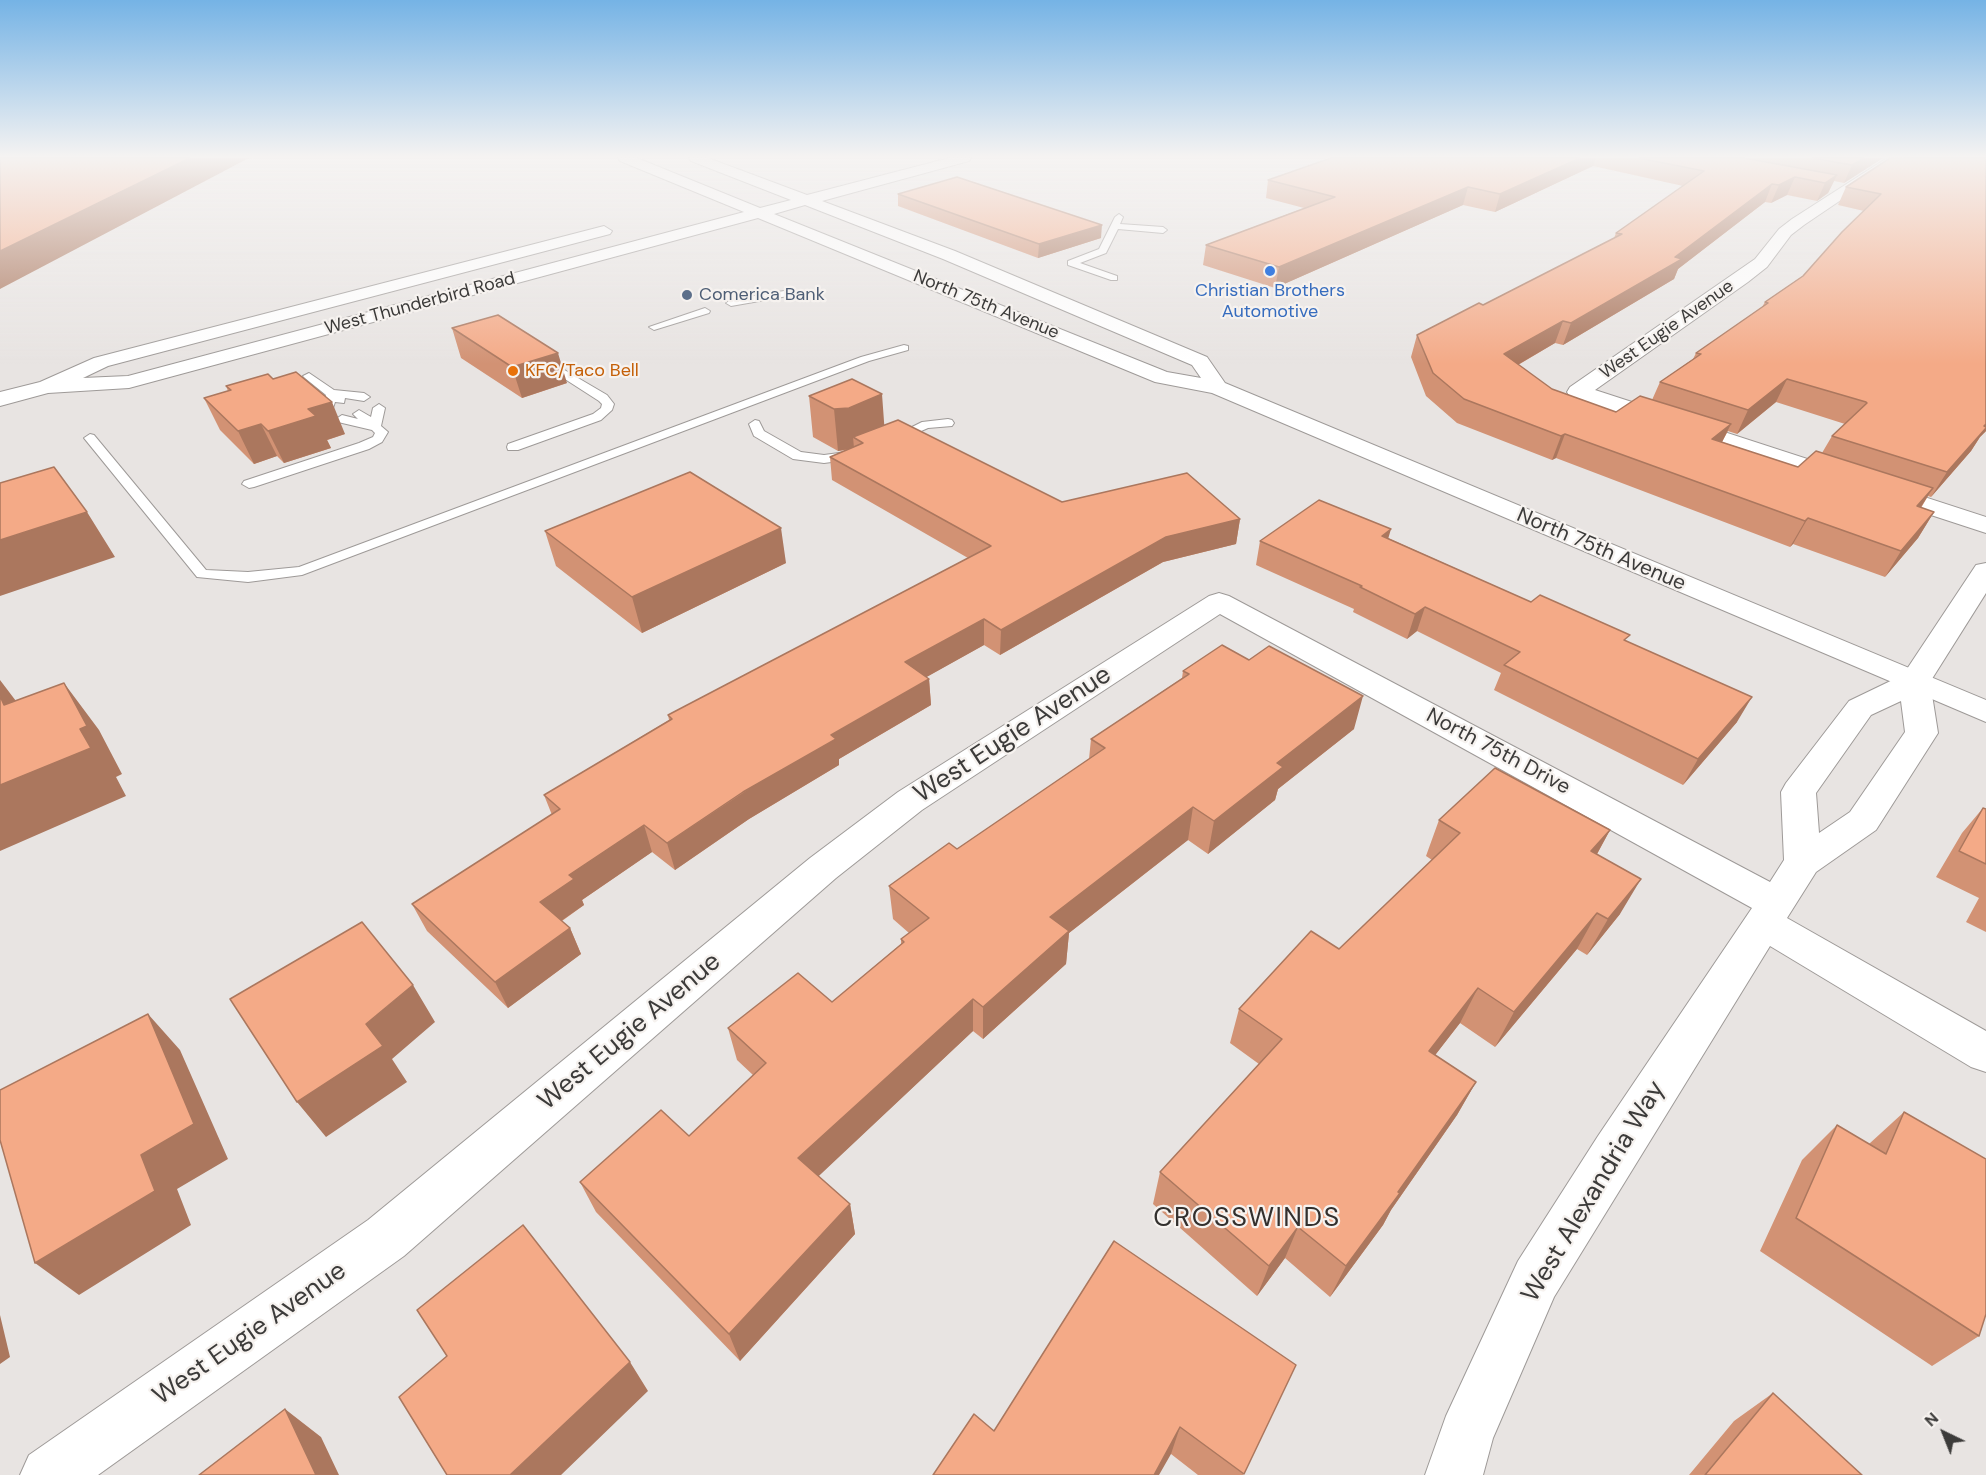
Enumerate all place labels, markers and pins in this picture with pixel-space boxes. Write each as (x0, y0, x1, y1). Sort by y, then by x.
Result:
marker: Christian Brothers Automotive (1263, 264, 1277, 278)
place label: Christian Brothers Automotive (1195, 280, 1345, 322)
place label: Comerica Bank (699, 284, 825, 306)
marker: Comerica Bank (680, 288, 694, 302)
place label: KFC/Taco Bell (525, 360, 639, 382)
marker: KFC/Taco Bell (506, 364, 520, 378)

